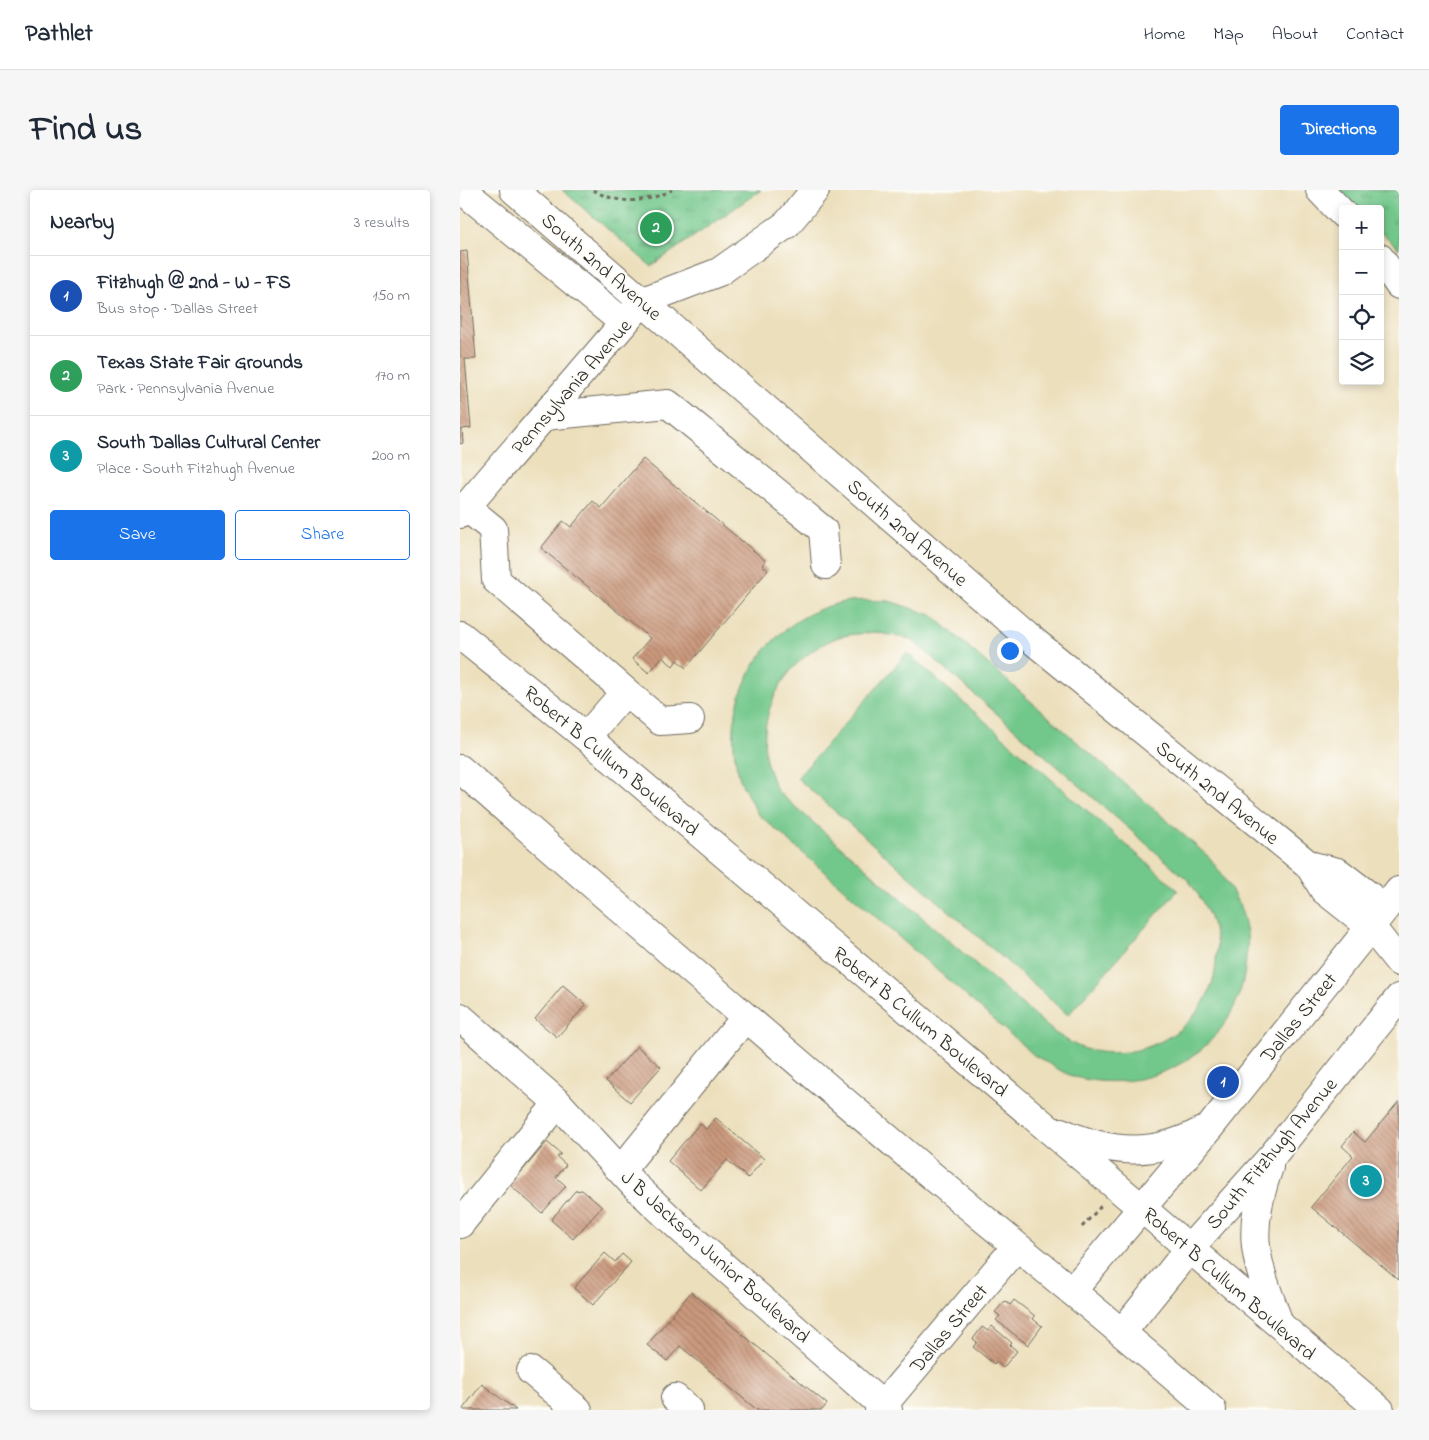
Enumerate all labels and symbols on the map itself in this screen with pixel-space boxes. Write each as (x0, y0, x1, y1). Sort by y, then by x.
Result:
street label: South 2nd Avenue (537, 207, 667, 325)
pin: 2 (640, 209, 672, 247)
street label: Pennsylvania Avenue (506, 313, 640, 462)
street label: South 2nd Avenue (840, 473, 973, 595)
your location (997, 638, 1023, 664)
street label: Robert B Cullum Boulevard (516, 680, 704, 844)
street label: South 2nd Avenue (1148, 735, 1285, 853)
street label: Robert B Cullum Boulevard (825, 941, 1013, 1105)
street label: Dallas Street (1254, 967, 1346, 1071)
pin: 1 (1207, 1063, 1239, 1101)
street label: South Fitzhugh Avenue (1200, 1072, 1346, 1238)
pin: 3 (1350, 1162, 1382, 1200)
street label: J B Jackson Junior Boulevard (613, 1165, 816, 1351)
street label: Robert B Cullum Boulevard (1135, 1201, 1321, 1368)
street label: Dallas Street (903, 1278, 996, 1381)

